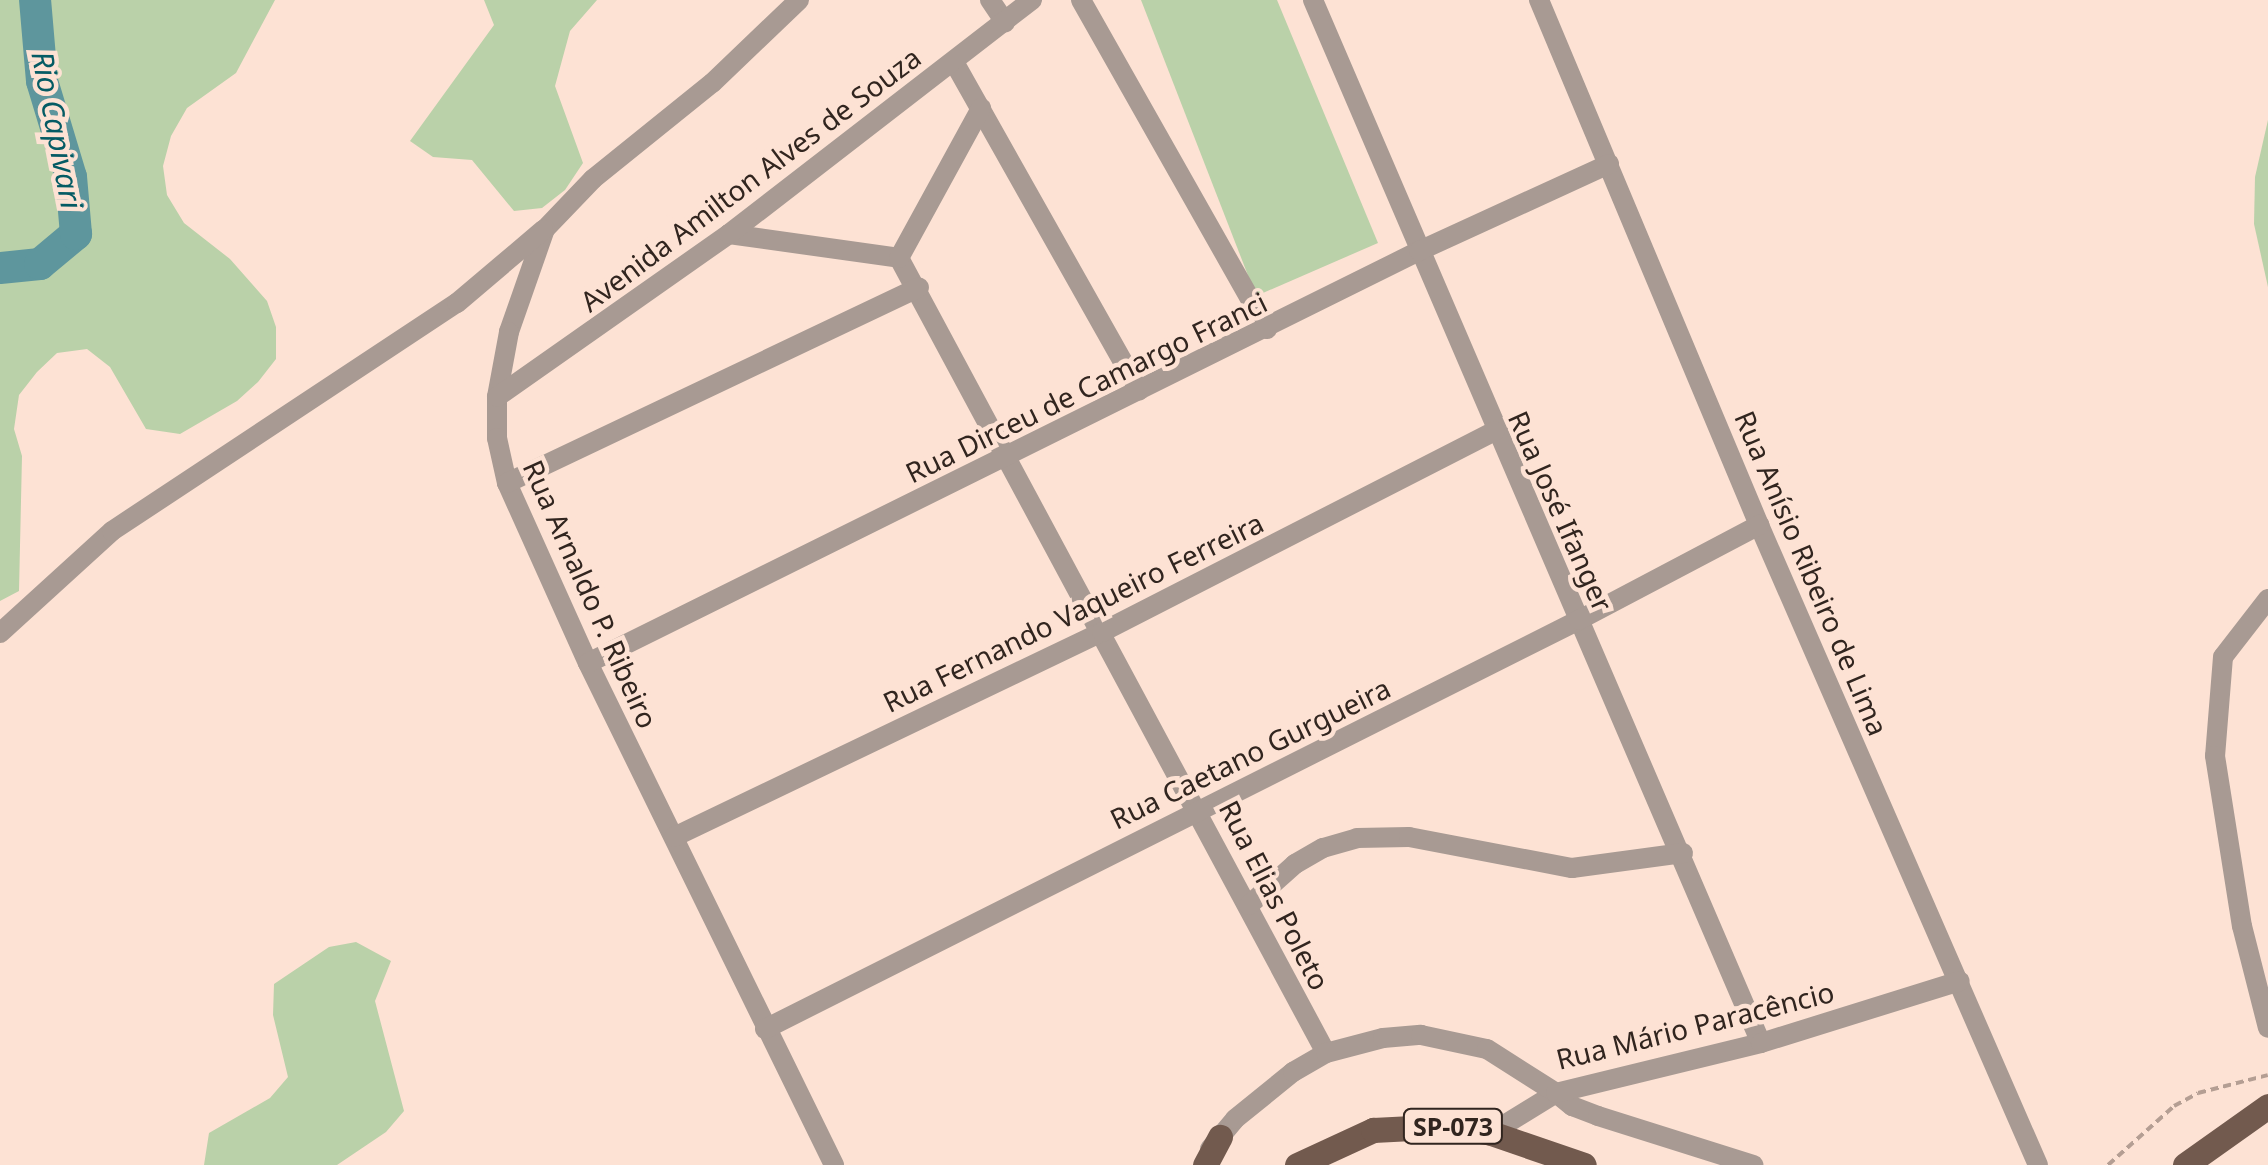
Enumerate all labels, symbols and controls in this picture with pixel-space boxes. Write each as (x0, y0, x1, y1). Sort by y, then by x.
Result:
street label: Avenida Amilton Alves de Souza (573, 40, 927, 318)
water label: Rio Capivari (24, 48, 90, 212)
street label: Rua Dirceu de Camargo Franci (900, 285, 1272, 489)
street label: Rua José Ifanger (1502, 406, 1620, 616)
street label: Rua Anísio Ribeiro de Lima (1728, 406, 1896, 740)
street label: Rua Arnaldo P. Ribeiro (517, 455, 665, 733)
street label: Rua Fernando Vaqueiro Ferreira (877, 505, 1269, 719)
street label: Rua Caetano Gurgueira (1104, 671, 1396, 835)
street label: Rua Elias Poleto (1213, 795, 1337, 995)
street label: Rua Mário Paracêncio (1553, 974, 1837, 1076)
road number: SP-073 (1400, 1106, 1506, 1146)

